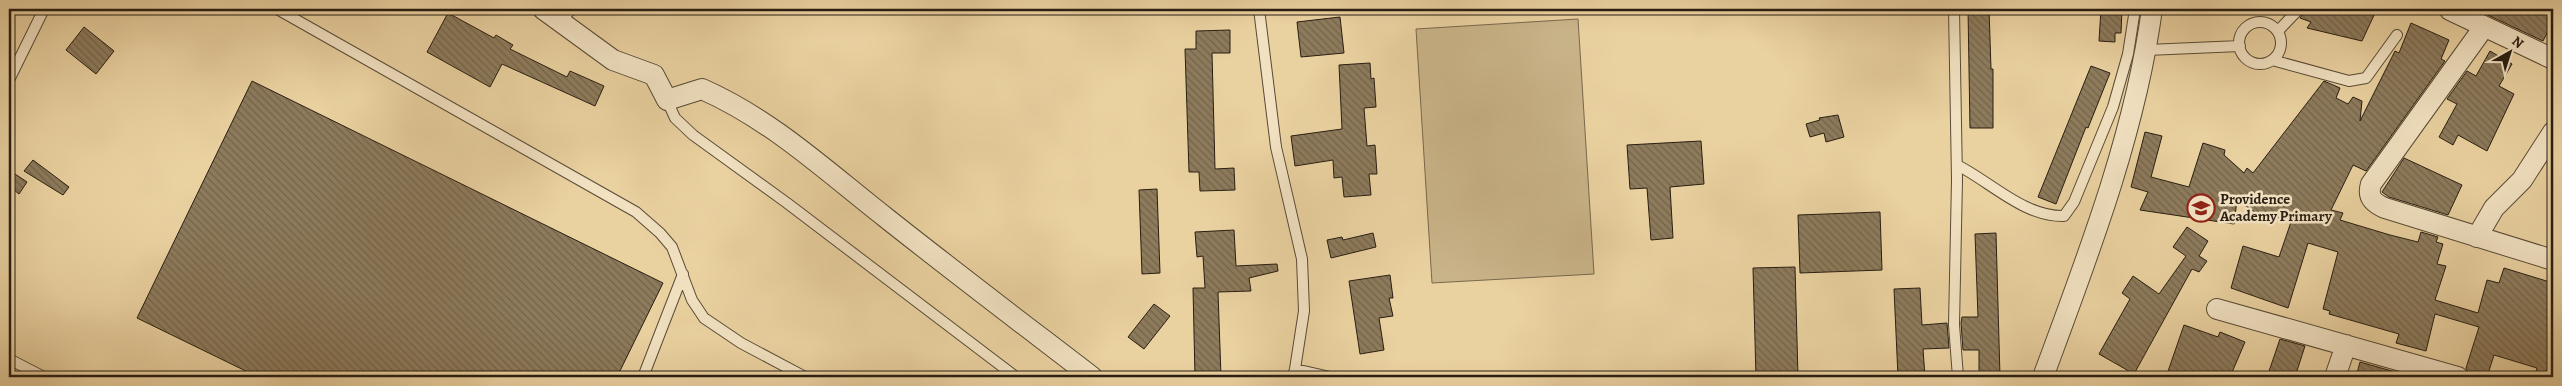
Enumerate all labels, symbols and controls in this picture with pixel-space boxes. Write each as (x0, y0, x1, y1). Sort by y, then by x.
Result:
north arrow (2484, 28, 2534, 78)
text: N (2508, 32, 2528, 53)
place label: Providence Academy Primary (2219, 189, 2333, 226)
school or university icon: Providence Academy Primary (2186, 193, 2216, 223)

